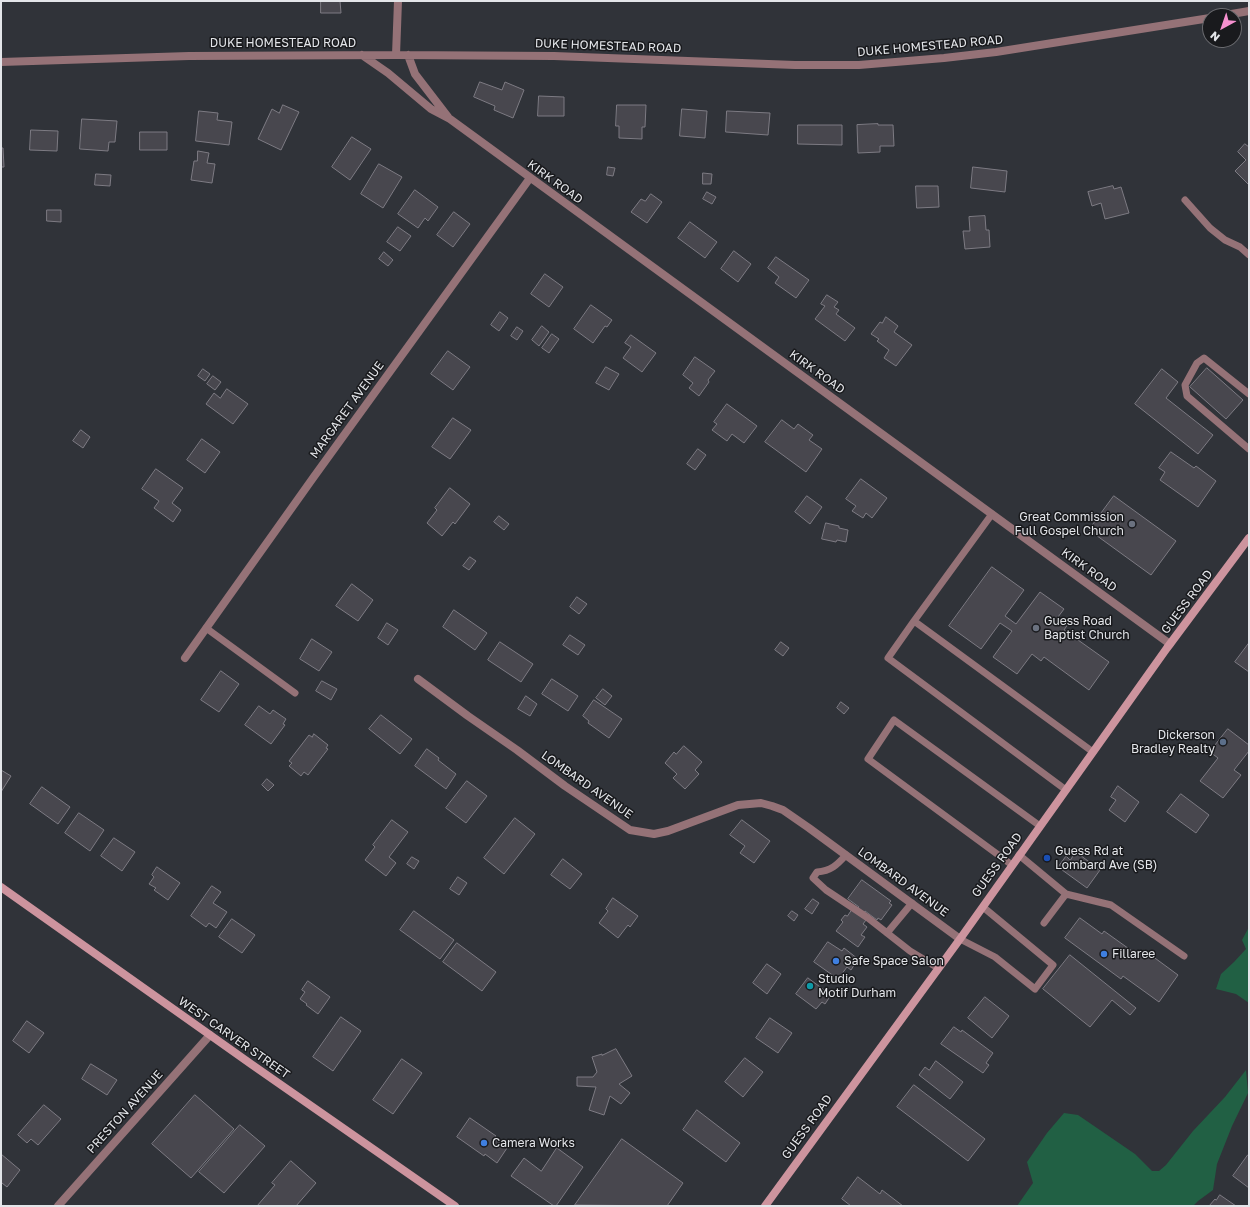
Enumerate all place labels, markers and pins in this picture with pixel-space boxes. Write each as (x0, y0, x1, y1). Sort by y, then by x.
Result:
place label: Great Commission Full Gospel Church (1014, 510, 1124, 538)
marker: Great Commission Full Gospel Church (1127, 519, 1137, 529)
place label: Guess Road Baptist Church (1044, 614, 1130, 642)
marker: Guess Road Baptist Church (1031, 623, 1041, 633)
place label: Dickerson Bradley Realty (1131, 728, 1215, 756)
marker: Dickerson Bradley Realty (1218, 737, 1228, 747)
place label: Guess Rd at Lombard Ave (SB) (1055, 844, 1157, 872)
marker: Guess Rd at Lombard Ave (SB) (1042, 853, 1052, 863)
place label: Fillaree (1112, 947, 1155, 961)
marker: Fillaree (1099, 949, 1109, 959)
place label: Safe Space Salon (844, 954, 944, 968)
marker: Safe Space Salon (831, 956, 841, 966)
place label: Studio Motif Durham (818, 972, 896, 1000)
marker: Studio Motif Durham (805, 981, 815, 991)
place label: Camera Works (492, 1136, 575, 1150)
marker: Camera Works (479, 1138, 489, 1148)

